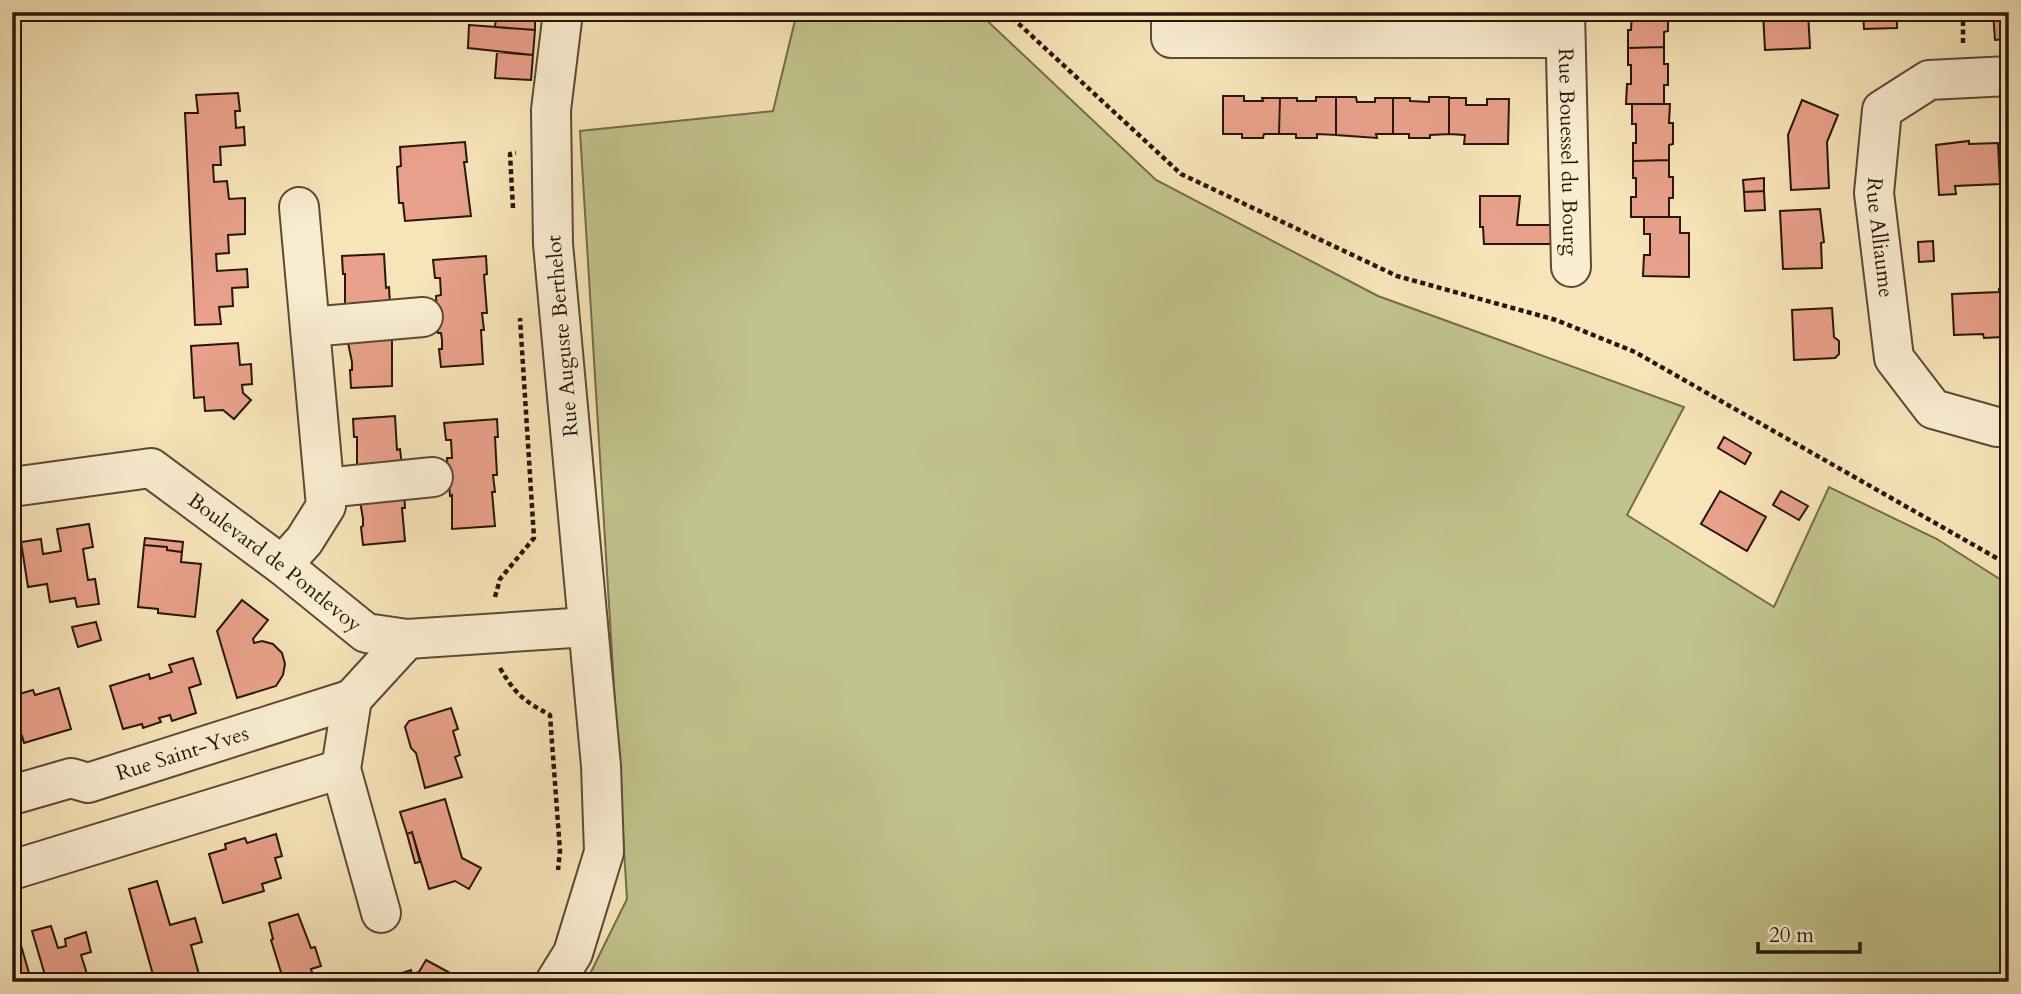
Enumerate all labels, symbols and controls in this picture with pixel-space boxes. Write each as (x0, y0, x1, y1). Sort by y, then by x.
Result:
street label: Rue Bouessel du Bourg (1551, 48, 1585, 256)
street label: Rue Alliaume (1859, 176, 1901, 299)
street label: Rue Auguste Berthelot (539, 234, 586, 438)
street label: Boulevard de Pontlevoy (182, 486, 368, 639)
street label: Rue Saint-Yves (112, 719, 252, 788)
scale bar (1758, 910, 1860, 954)
text: 20 m (1769, 921, 1814, 950)

